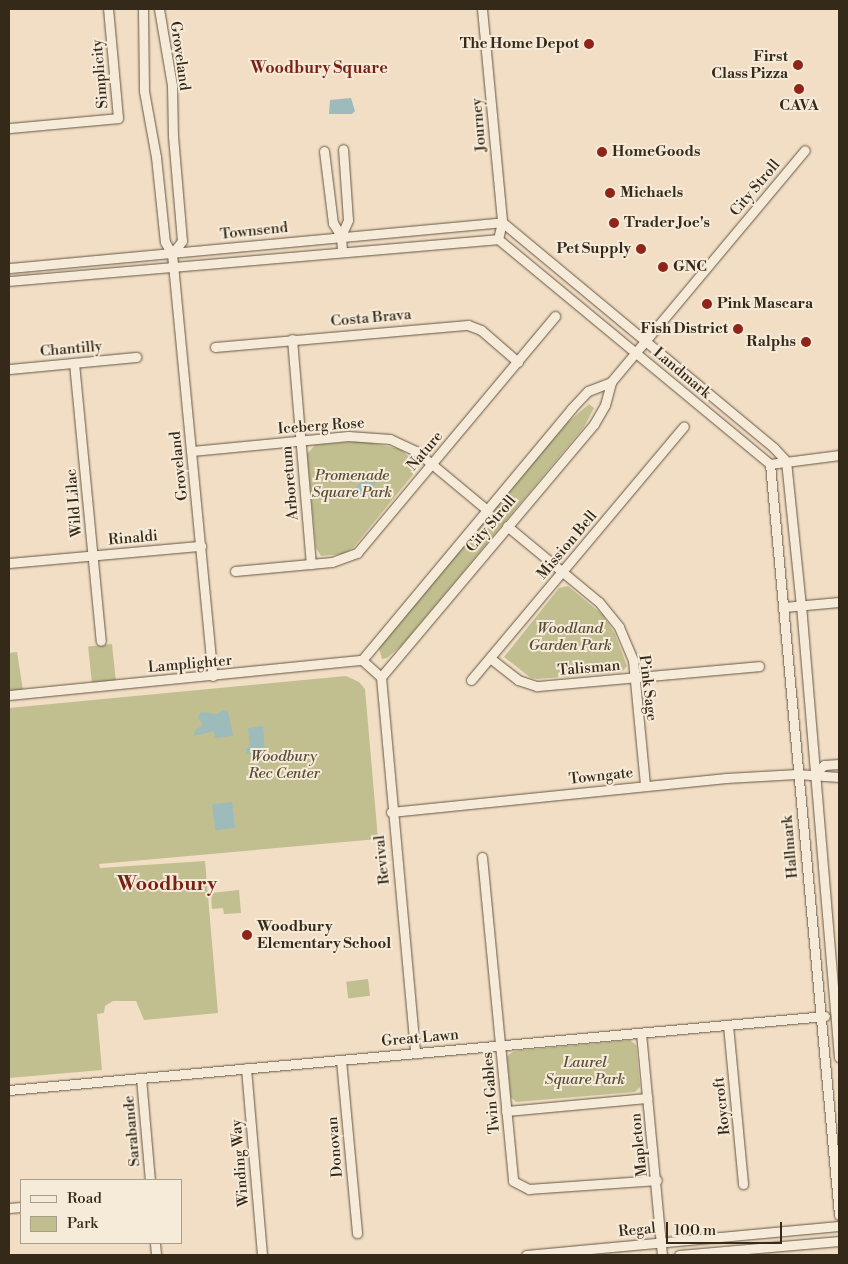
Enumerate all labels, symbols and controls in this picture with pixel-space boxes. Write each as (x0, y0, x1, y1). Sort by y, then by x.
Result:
street label: Groveland (166, 20, 194, 92)
place label: The Home Depot (460, 35, 579, 53)
marker: The Home Depot (583, 38, 595, 50)
street label: Simplicity (88, 39, 112, 109)
place label: First Class Pizza (711, 47, 788, 82)
district label: Woodbury Square (250, 58, 388, 78)
marker: First Class Pizza (792, 59, 804, 71)
marker: CAVA (793, 83, 805, 95)
street label: Journey (468, 97, 490, 153)
place label: CAVA (779, 97, 819, 115)
place label: HomeGoods (612, 143, 700, 161)
marker: HomeGoods (596, 146, 608, 158)
street label: City Stroll (726, 156, 784, 220)
place label: Michaels (620, 184, 683, 202)
marker: Michaels (604, 187, 616, 199)
place label: Trader Joe's (624, 214, 710, 232)
marker: Trader Joe's (608, 217, 620, 229)
street label: Townsend (219, 218, 289, 244)
place label: Pet Supply (556, 240, 631, 258)
marker: Pet Supply (635, 243, 647, 255)
place label: GNC (673, 258, 707, 276)
marker: GNC (657, 261, 669, 273)
place label: Pink Mascara (717, 295, 813, 313)
marker: Pink Mascara (701, 298, 713, 310)
street label: Costa Brava (330, 306, 412, 330)
place label: Fish District (641, 320, 728, 338)
marker: Fish District (732, 323, 744, 335)
place label: Ralphs (746, 333, 796, 351)
marker: Ralphs (800, 336, 812, 348)
street label: Chantilly (39, 337, 103, 361)
street label: Landmark (649, 344, 715, 402)
street label: Iceberg Rose (277, 414, 365, 438)
street label: Nature (403, 427, 447, 475)
street label: Groveland (166, 430, 192, 502)
street label: Arboretum (278, 445, 302, 521)
park label: Promenade Square Park (312, 466, 392, 501)
street label: Wild Lilac (62, 468, 86, 538)
street label: City Stroll (462, 492, 520, 556)
street label: Mission Bell (533, 507, 601, 583)
street label: Rinaldi (107, 527, 159, 549)
park label: Woodland Garden Park (528, 619, 612, 654)
street label: Lamplighter (147, 651, 233, 677)
street label: Pink Sage (635, 654, 661, 722)
street label: Talisman (557, 656, 621, 680)
park label: Woodbury Rec Center (248, 747, 320, 782)
street label: Towngate (568, 764, 634, 788)
street label: Hallmark (778, 815, 802, 879)
street label: Revival (370, 834, 394, 886)
district label: Woodbury (117, 872, 217, 896)
place label: Woodbury Elementary School (257, 917, 391, 952)
marker: Woodbury Elementary School (241, 929, 253, 941)
street label: Great Lawn (381, 1026, 459, 1050)
street label: Twin Gables (478, 1051, 504, 1135)
park label: Laurel Square Park (545, 1053, 625, 1088)
street label: Roycroft (710, 1076, 734, 1136)
street label: Sarabande (120, 1095, 144, 1167)
street label: Mapleton (627, 1112, 651, 1178)
street label: Donovan (323, 1116, 347, 1178)
street label: Winding Way (227, 1119, 253, 1207)
legend (20, 1179, 182, 1244)
text: Road (67, 1189, 102, 1208)
scale bar (668, 1212, 784, 1244)
text: Park (67, 1214, 98, 1233)
street label: Regal (617, 1219, 657, 1241)
text: 100 m (674, 1221, 716, 1240)

